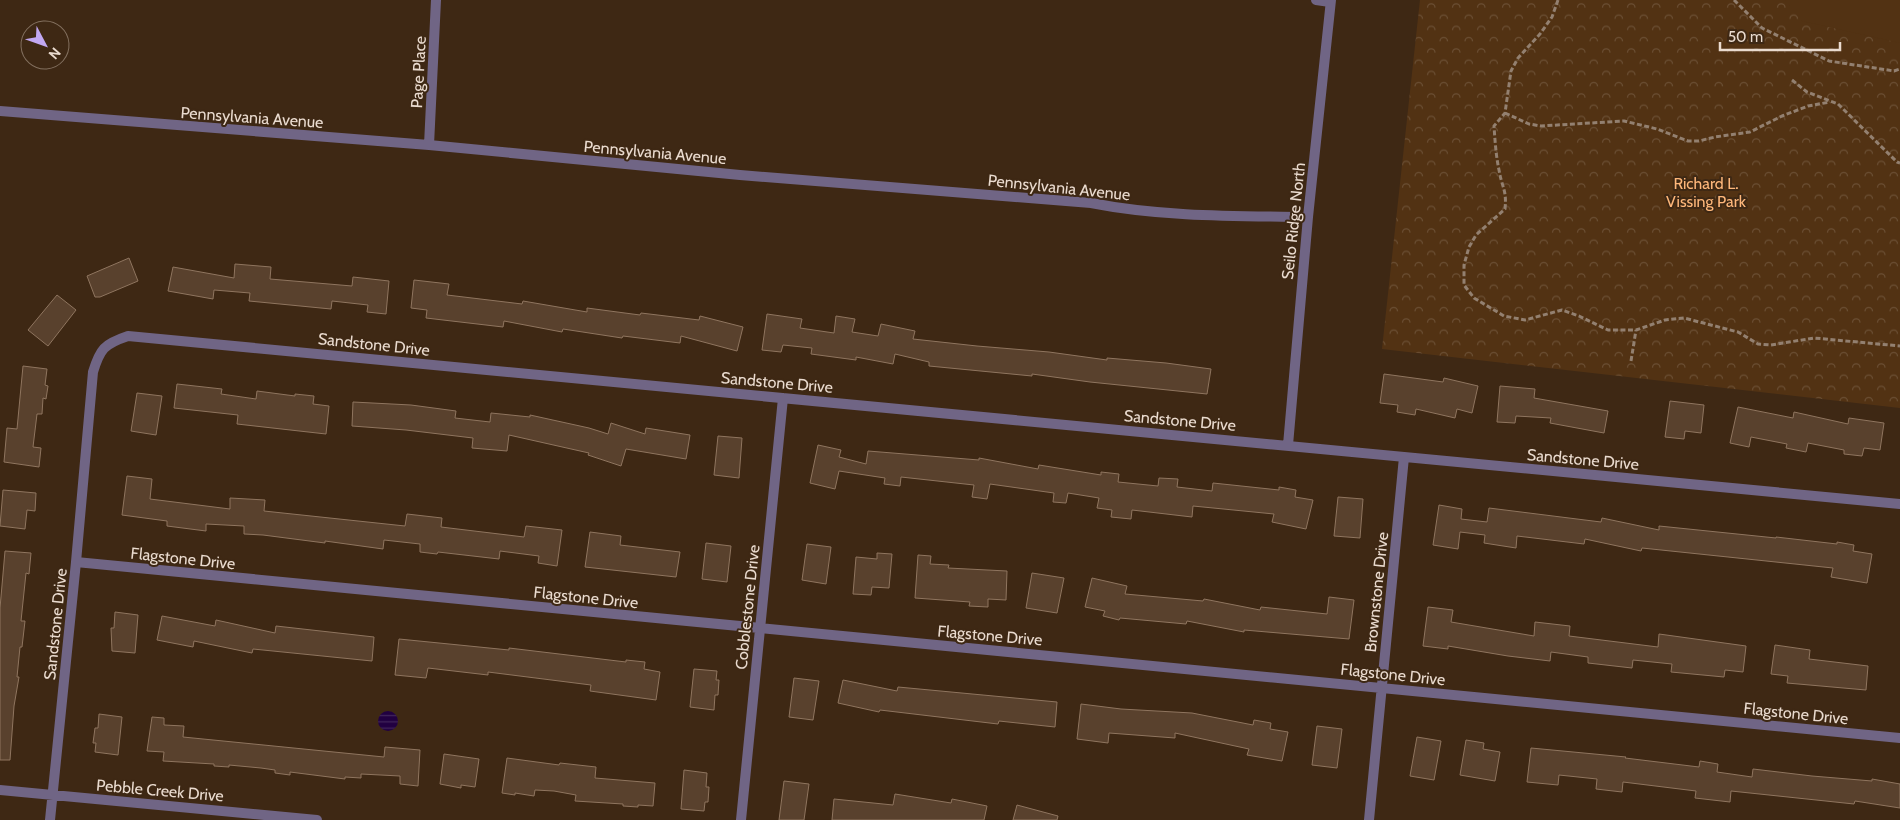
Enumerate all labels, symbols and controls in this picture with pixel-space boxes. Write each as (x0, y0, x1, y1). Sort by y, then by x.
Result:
north arrow (20, 20, 70, 70)
scale bar (1720, 20, 1840, 52)
text: 50 m (1728, 28, 1763, 46)
street label: Page Place (407, 35, 430, 109)
text: N (45, 44, 65, 63)
street label: Pennsylvania Avenue (180, 103, 324, 132)
street label: Pennsylvania Avenue (583, 137, 727, 168)
street label: Seilo Ridge North (1278, 162, 1309, 281)
street label: Pennsylvania Avenue (987, 171, 1131, 204)
park label: Richard L. Vissing Park (1666, 174, 1747, 211)
street label: Sandstone Drive (317, 329, 431, 360)
street label: Sandstone Drive (720, 368, 834, 397)
street label: Sandstone Drive (1123, 406, 1237, 435)
street label: Sandstone Drive (1526, 445, 1640, 474)
street label: Brownstone Drive (1361, 531, 1392, 653)
street label: Flagstone Drive (130, 544, 236, 573)
street label: Cobblestone Drive (731, 544, 764, 670)
street label: Sandstone Drive (40, 567, 71, 681)
street label: Flagstone Drive (533, 583, 639, 612)
street label: Flagstone Drive (937, 621, 1043, 650)
street label: Flagstone Drive (1340, 660, 1446, 689)
street label: Flagstone Drive (1743, 699, 1849, 728)
street label: Pebble Creek Drive (95, 775, 225, 806)

